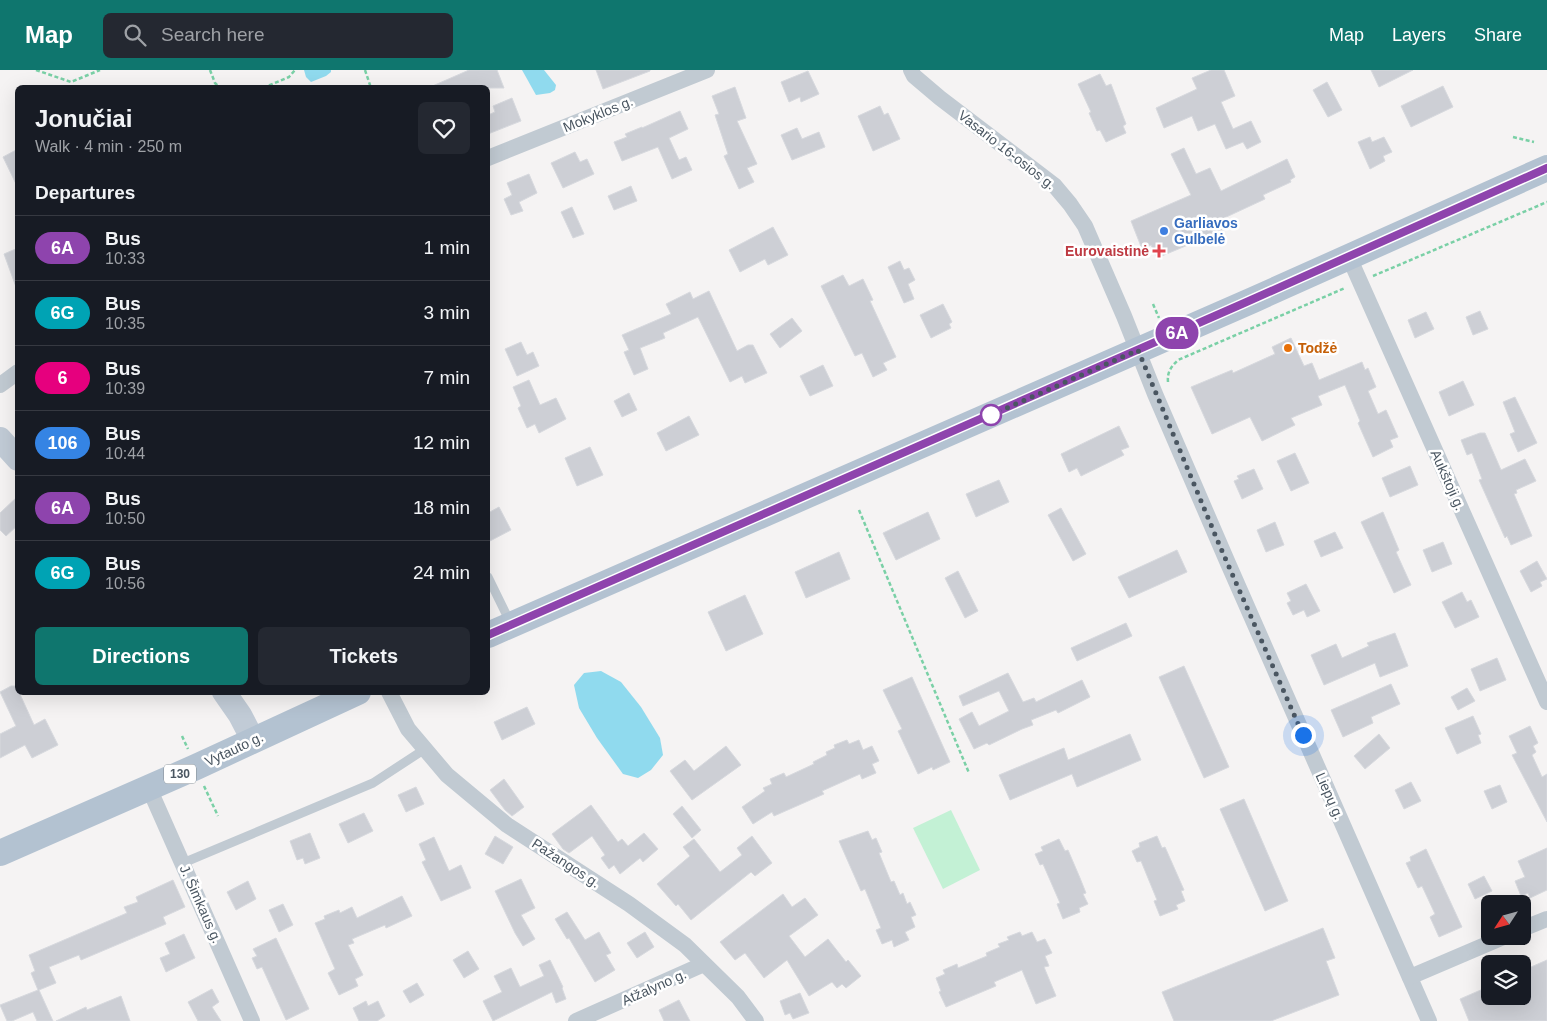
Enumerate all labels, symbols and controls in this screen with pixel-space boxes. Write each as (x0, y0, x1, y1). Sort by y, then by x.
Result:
search box (103, 13, 453, 58)
text: Map (25, 21, 73, 48)
icon: search (121, 21, 149, 49)
text: Search here (161, 24, 265, 45)
text: Map (1329, 25, 1364, 45)
text: Layers (1392, 25, 1446, 45)
text: Share (1474, 25, 1522, 45)
street label: Mokyklos g. (561, 93, 635, 135)
button: heart (418, 102, 470, 154)
text: Jonučiai (35, 105, 132, 132)
street label: Vasario 16-osios g. (955, 107, 1059, 193)
text: Walk · 4 min · 250 m (35, 138, 182, 155)
text: Departures (35, 182, 135, 203)
place label: Garliavos Gulbelė (1174, 215, 1238, 247)
marker: Garliavos Gulbelė (1158, 225, 1170, 237)
text: Bus (105, 228, 141, 249)
text: 1 min (424, 237, 470, 258)
text: 6A (51, 238, 74, 258)
place label: Eurovaistinė (1065, 243, 1149, 259)
marker: Eurovaistinė (1153, 245, 1165, 257)
text: 10:33 (105, 250, 145, 267)
text: Bus (105, 293, 141, 314)
text: 3 min (424, 302, 470, 323)
text: 6G (50, 303, 75, 323)
text: 10:35 (105, 315, 145, 332)
line badge: 6A (1154, 317, 1200, 349)
text: 6A (1165, 323, 1189, 343)
place label: Todžė (1298, 340, 1338, 356)
marker: Todžė (1282, 342, 1294, 354)
text: Bus (105, 358, 141, 379)
text: 7 min (424, 367, 470, 388)
text: 6 (57, 368, 68, 388)
text: 10:39 (105, 380, 145, 397)
unlabelled marker (980, 404, 1002, 426)
text: Bus (105, 423, 141, 444)
text: 12 min (413, 432, 470, 453)
text: 106 (47, 433, 78, 453)
text: 10:44 (105, 445, 145, 462)
street label: Aukštoji g. (1428, 447, 1468, 513)
text: Bus (105, 488, 141, 509)
text: 18 min (413, 497, 470, 518)
text: 6A (51, 498, 74, 518)
text: 10:50 (105, 510, 145, 527)
text: Bus (105, 553, 141, 574)
text: 24 min (413, 562, 470, 583)
text: 6G (50, 563, 75, 583)
text: 10:56 (105, 575, 145, 592)
button: Directions (35, 627, 248, 685)
button: Tickets (258, 627, 470, 685)
your location (1291, 723, 1316, 748)
street label: Vytauto g. (202, 729, 266, 769)
road number: 130 (164, 764, 196, 784)
street label: Liepų g. (1313, 770, 1347, 822)
street label: Pažangos g. (529, 835, 603, 891)
street label: J. Šimkaus g. (177, 862, 225, 946)
north arrow (1481, 895, 1531, 945)
map controls (1481, 895, 1531, 1005)
button: layers (1481, 955, 1531, 1005)
street label: Atžalyno g. (619, 966, 689, 1008)

